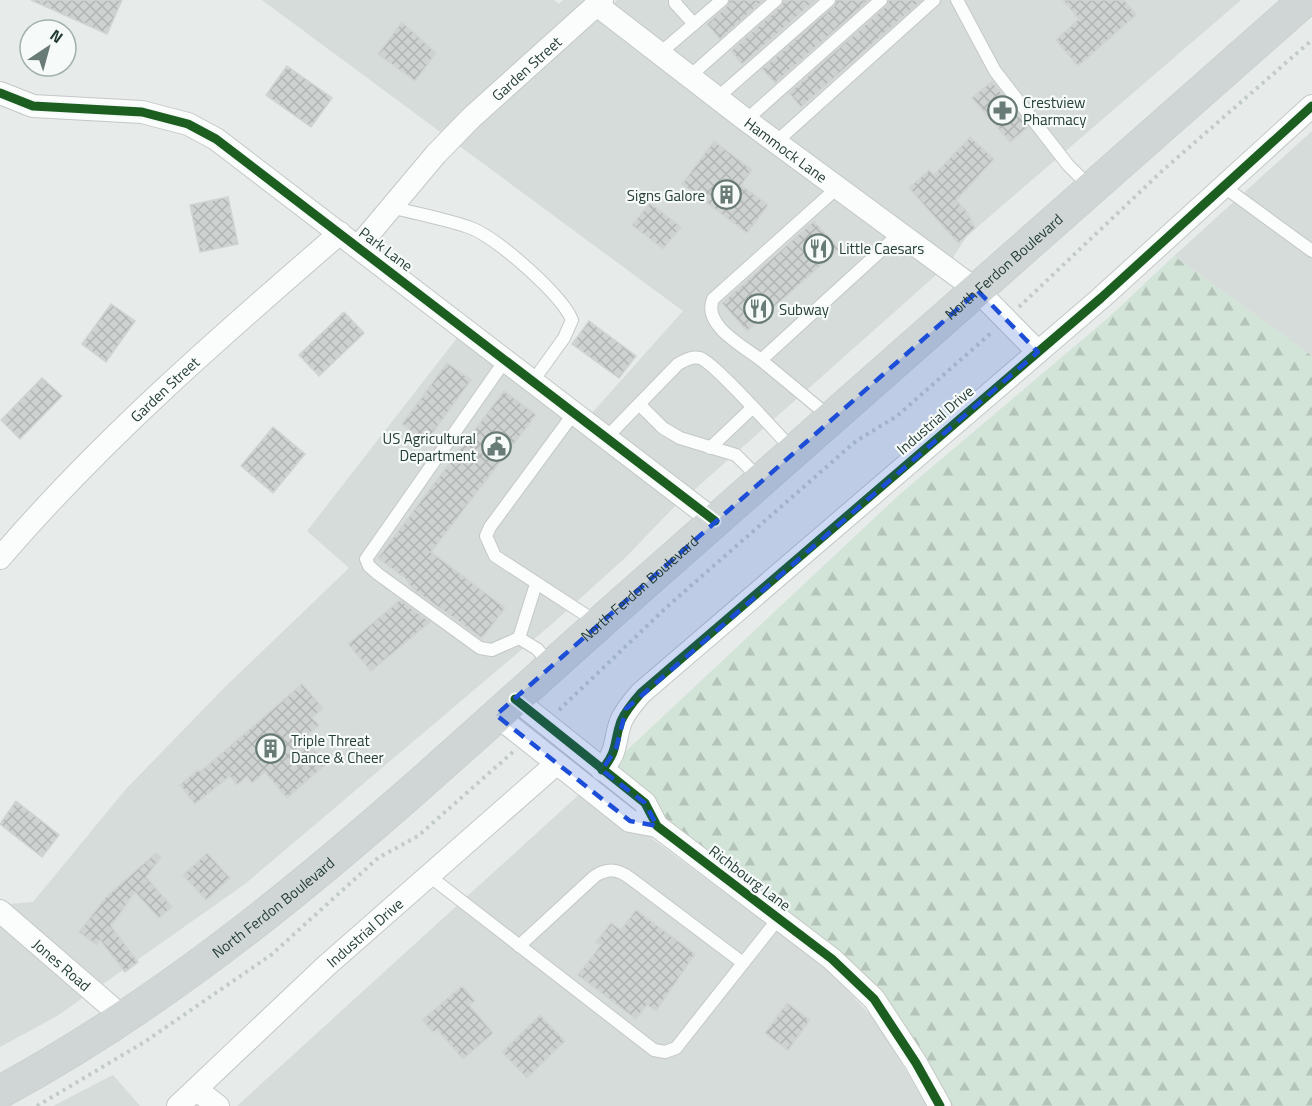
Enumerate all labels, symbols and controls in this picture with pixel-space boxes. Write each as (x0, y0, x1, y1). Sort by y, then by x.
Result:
north arrow (18, 18, 78, 78)
text: N (45, 23, 68, 49)
street label: Garden Street (486, 30, 567, 106)
place label: Crestview Pharmacy (1023, 91, 1087, 131)
pharmacy icon: Crestview Pharmacy (986, 95, 1018, 127)
street label: Hammock Lane (740, 111, 832, 188)
building icon: Signs Galore (710, 179, 742, 211)
place label: Signs Galore (627, 184, 705, 207)
street label: North Ferdon Boulevard (939, 208, 1068, 325)
street label: Park Lane (354, 221, 418, 277)
restaurant icon: Little Caesars (802, 232, 834, 264)
place label: Little Caesars (839, 237, 924, 260)
restaurant icon: Subway (742, 293, 774, 325)
place label: Subway (779, 298, 829, 321)
street label: Garden Street (125, 350, 205, 427)
street label: Industrial Drive (891, 380, 979, 460)
place label: US Agricultural Department (383, 427, 477, 467)
public building icon: US Agricultural Department (481, 431, 513, 463)
street label: North Ferdon Boulevard (575, 529, 703, 647)
place label: Triple Threat Dance & Cheer (291, 729, 384, 769)
building icon: Triple Threat Dance & Cheer (254, 733, 286, 765)
street label: Richbourg Lane (704, 840, 796, 916)
street label: North Ferdon Boulevard (207, 851, 339, 963)
street label: Industrial Drive (321, 892, 408, 972)
street label: Jones Road (28, 933, 96, 996)

